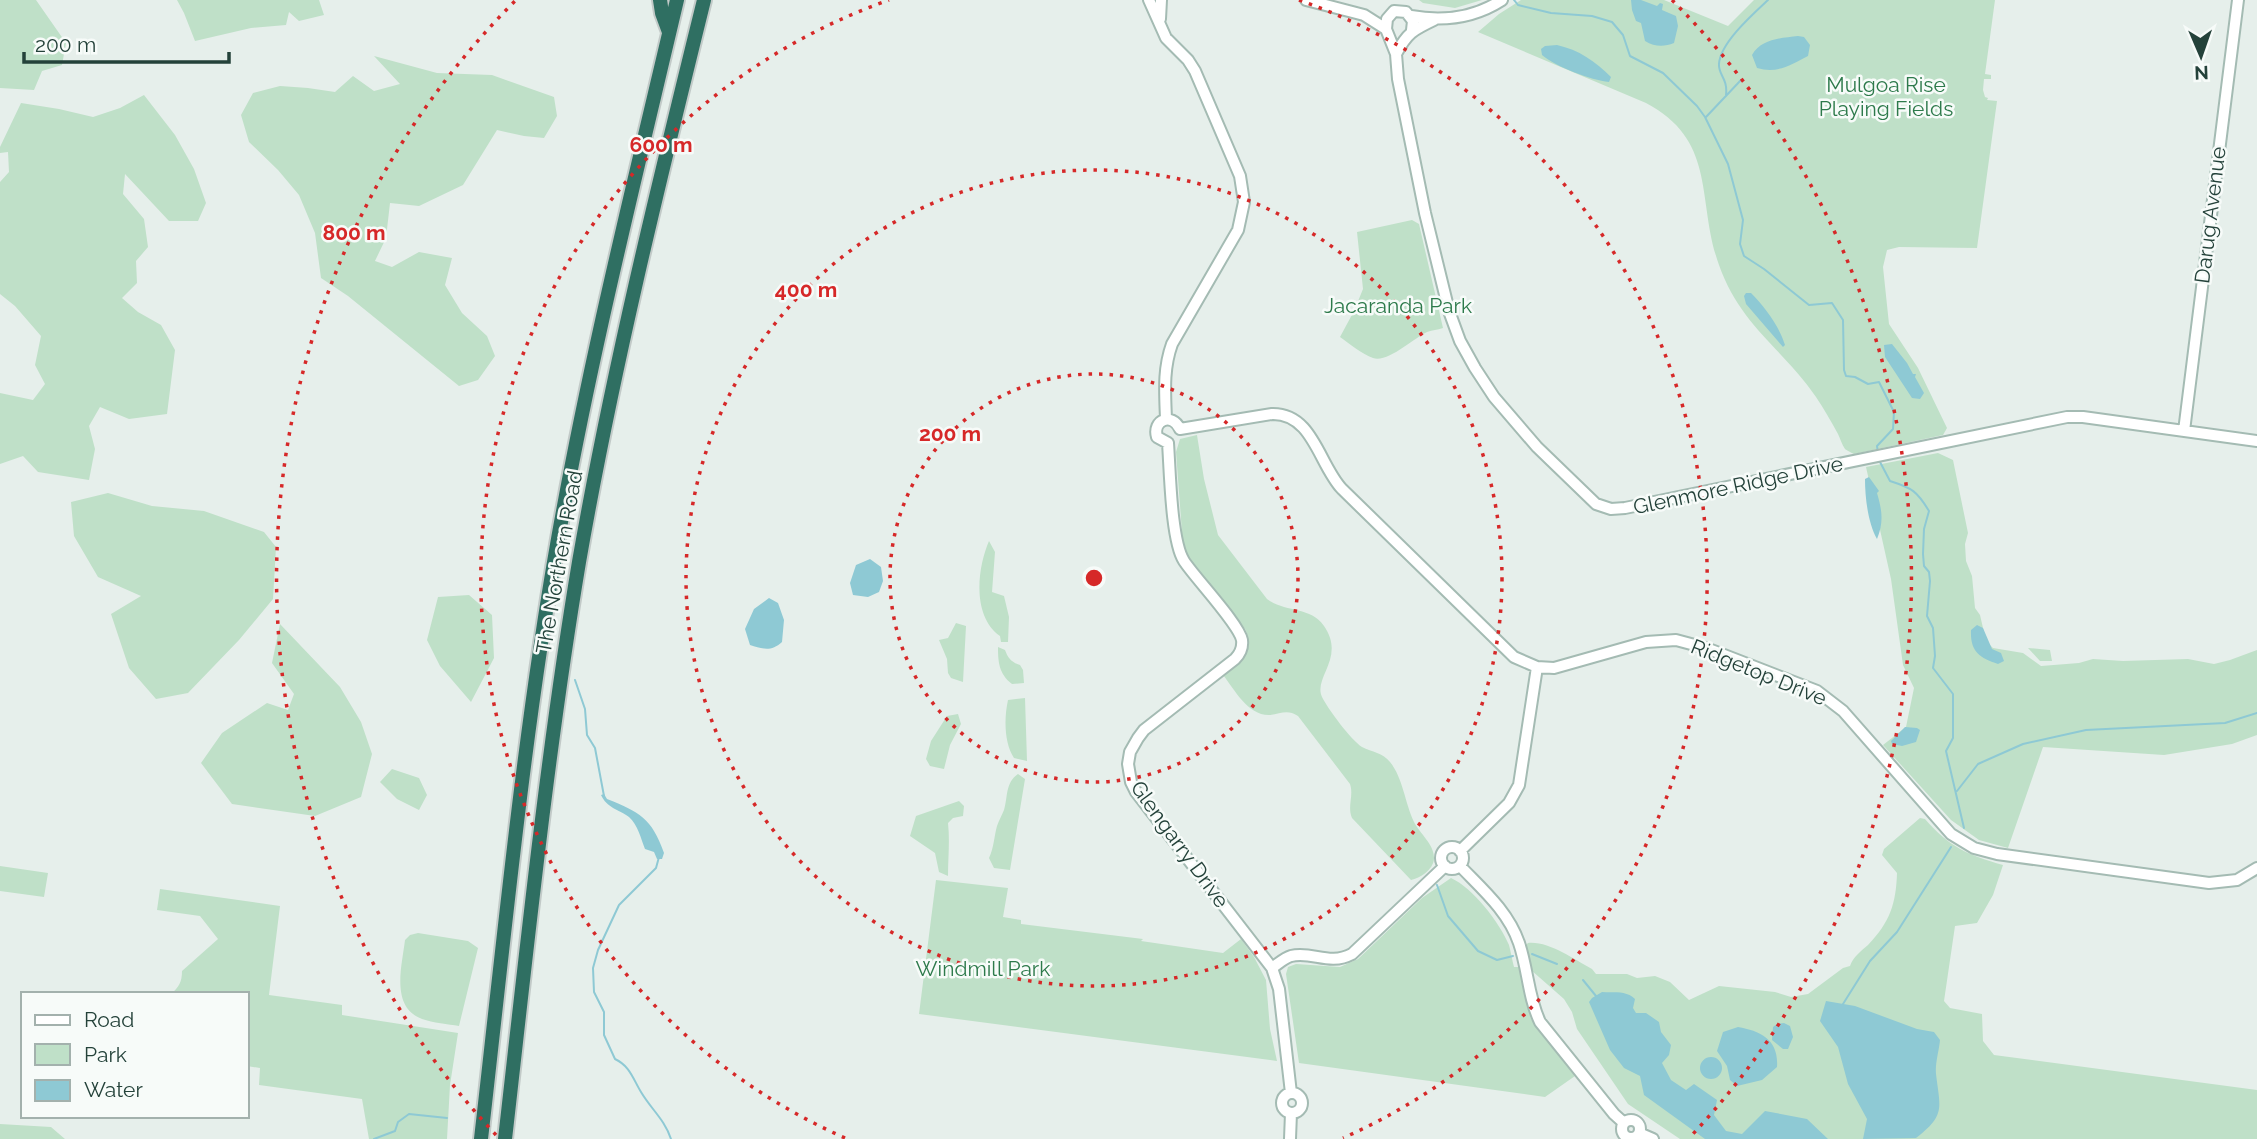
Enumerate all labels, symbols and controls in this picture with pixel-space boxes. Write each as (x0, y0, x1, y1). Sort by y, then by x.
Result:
scale bar (24, 21, 229, 65)
north arrow (2166, 21, 2236, 91)
text: 200 m (35, 32, 96, 57)
text: N (2194, 62, 2209, 84)
park label: Mulgoa Rise Playing Fields (1819, 72, 1953, 121)
text: 600 m (629, 132, 693, 157)
street label: Darug Avenue (2189, 145, 2231, 285)
text: 800 m (322, 220, 386, 245)
text: 400 m (775, 277, 837, 302)
park label: Jacaranda Park (1324, 293, 1472, 318)
text: 200 m (919, 421, 981, 446)
street label: Glenmore Ridge Drive (1631, 451, 1845, 519)
street label: The Northern Road (531, 468, 587, 656)
centre of rings (1082, 566, 1106, 590)
street label: Ridgetop Drive (1687, 633, 1831, 711)
street label: Glengarry Drive (1126, 776, 1234, 912)
park label: Windmill Park (916, 956, 1050, 981)
legend (21, 992, 248, 1118)
text: Road (84, 1007, 134, 1032)
text: Park (84, 1042, 127, 1067)
text: Water (84, 1077, 143, 1102)

